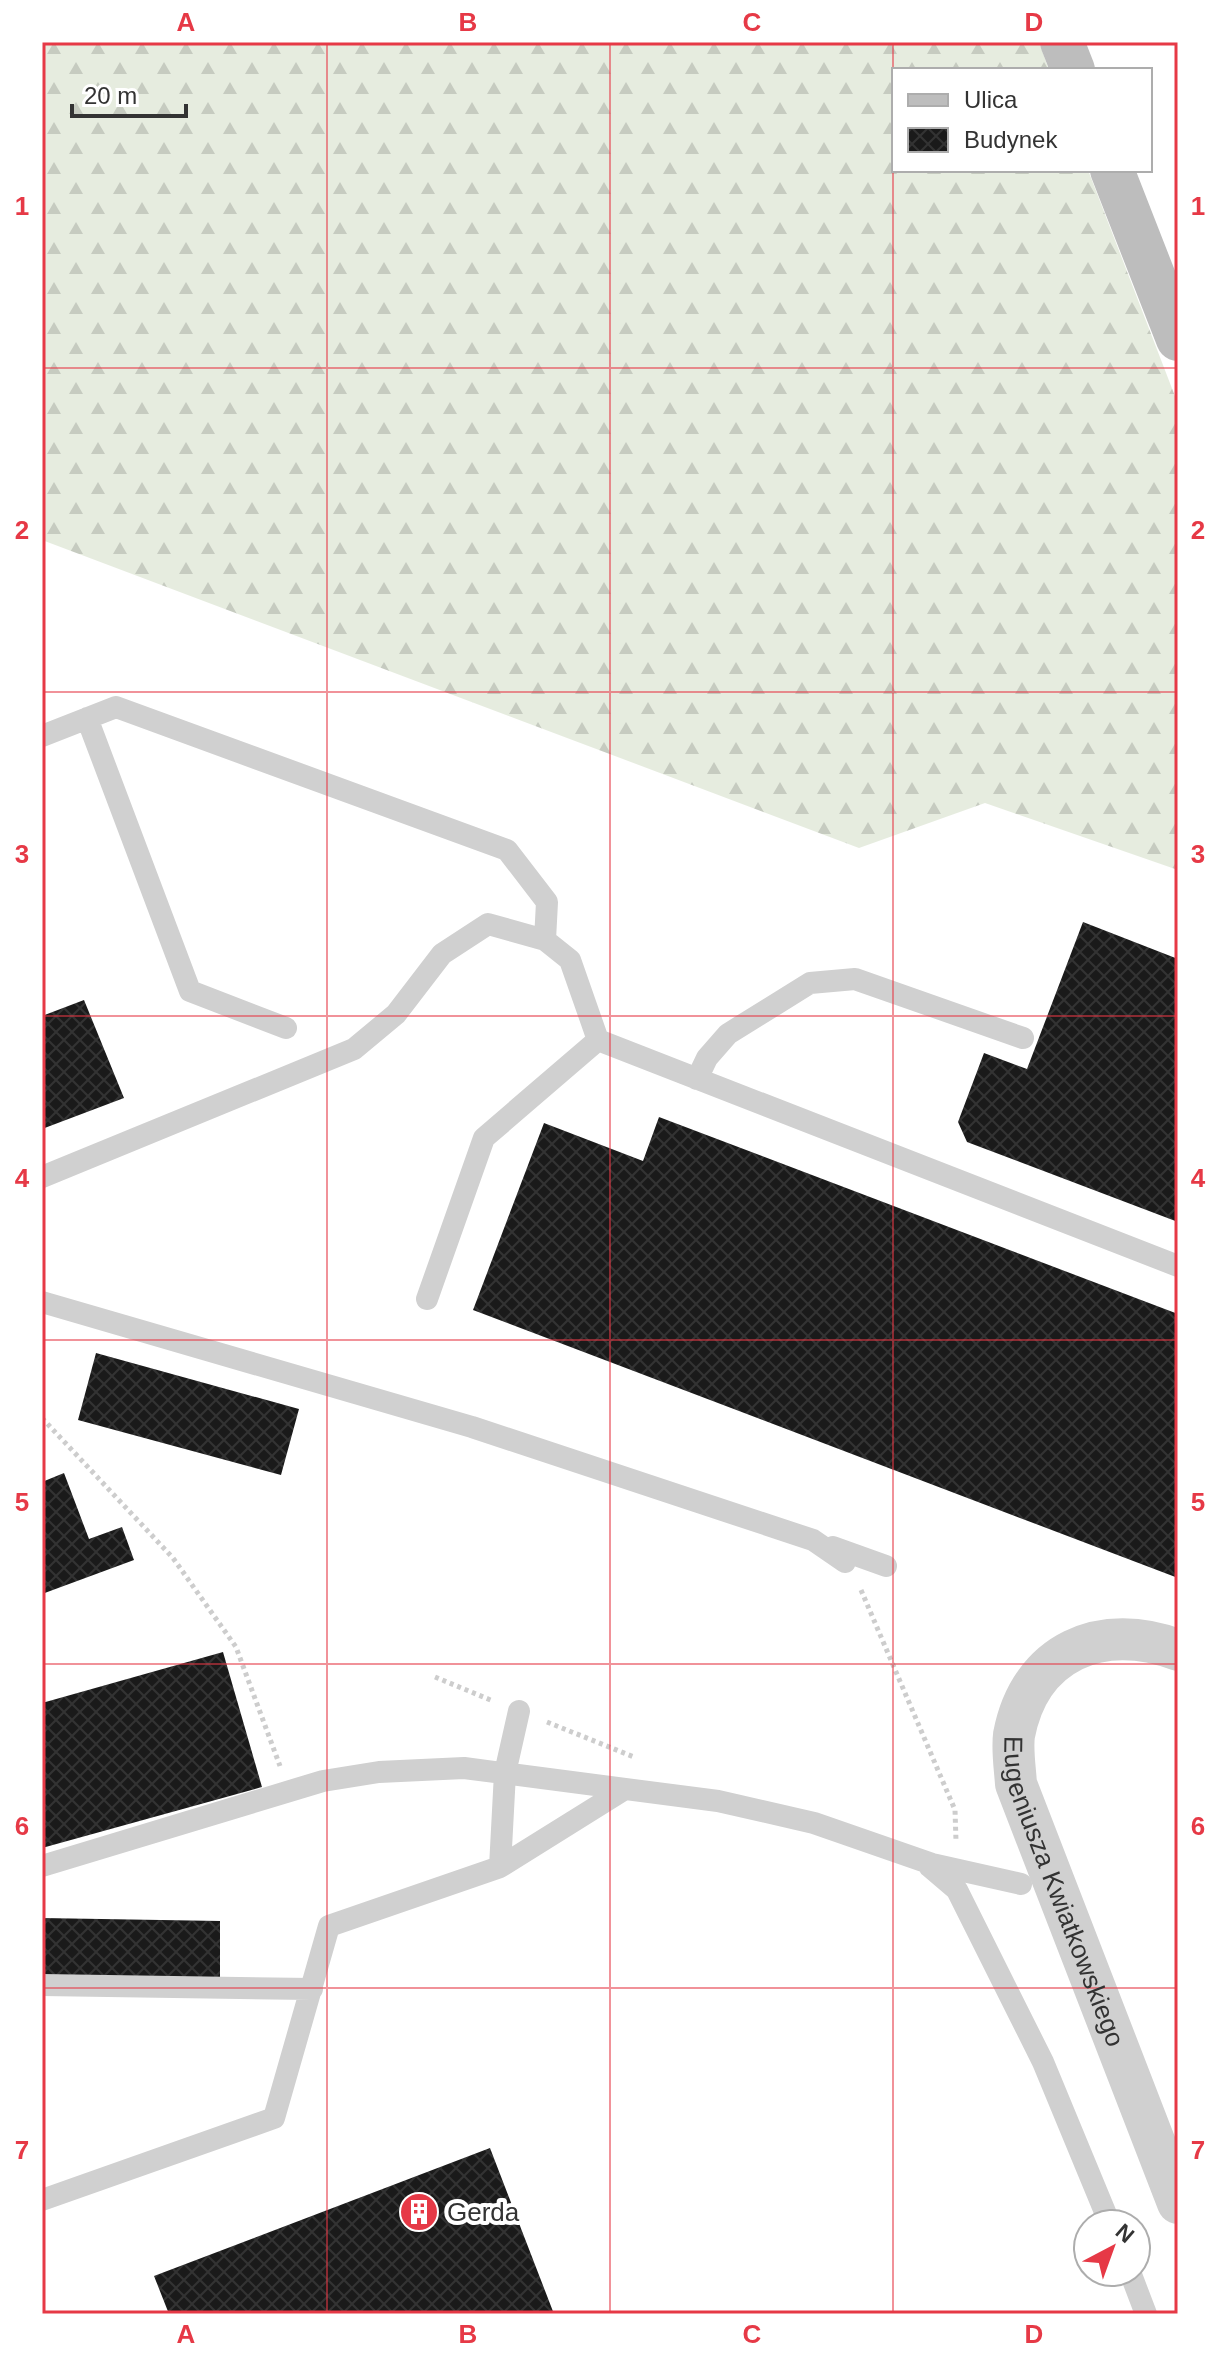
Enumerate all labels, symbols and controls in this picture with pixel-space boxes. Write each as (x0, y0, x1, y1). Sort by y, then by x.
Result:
text: A (177, 7, 196, 37)
text: B (459, 7, 477, 37)
text: C (743, 7, 762, 37)
text: D (1025, 7, 1043, 37)
scale bar (72, 68, 186, 118)
legend (892, 68, 1152, 172)
text: 20 m (84, 82, 137, 109)
text: Ulica (964, 86, 1018, 113)
text: Budynek (964, 126, 1058, 153)
text: 1 (15, 191, 29, 221)
text: 1 (1191, 191, 1205, 221)
text: 2 (15, 515, 29, 545)
text: 2 (1191, 515, 1205, 545)
text: 3 (15, 839, 29, 869)
text: 3 (1191, 839, 1205, 869)
text: 4 (15, 1163, 30, 1193)
text: 4 (1191, 1163, 1206, 1193)
text: 5 (15, 1487, 29, 1517)
text: 5 (1191, 1487, 1205, 1517)
street label: Eugeniusza Kwiatkowskiego (998, 1736, 1131, 2051)
text: 6 (15, 1811, 29, 1841)
text: 6 (1191, 1811, 1205, 1841)
text: 7 (15, 2135, 29, 2165)
text: 7 (1191, 2135, 1205, 2165)
building icon: Gerda (398, 2191, 440, 2233)
place label: Gerda (447, 2197, 520, 2227)
north arrow (1072, 2208, 1152, 2288)
text: N (1111, 2219, 1139, 2248)
text: A (177, 2319, 196, 2349)
text: B (459, 2319, 477, 2349)
text: C (743, 2319, 762, 2349)
text: D (1025, 2319, 1043, 2349)

